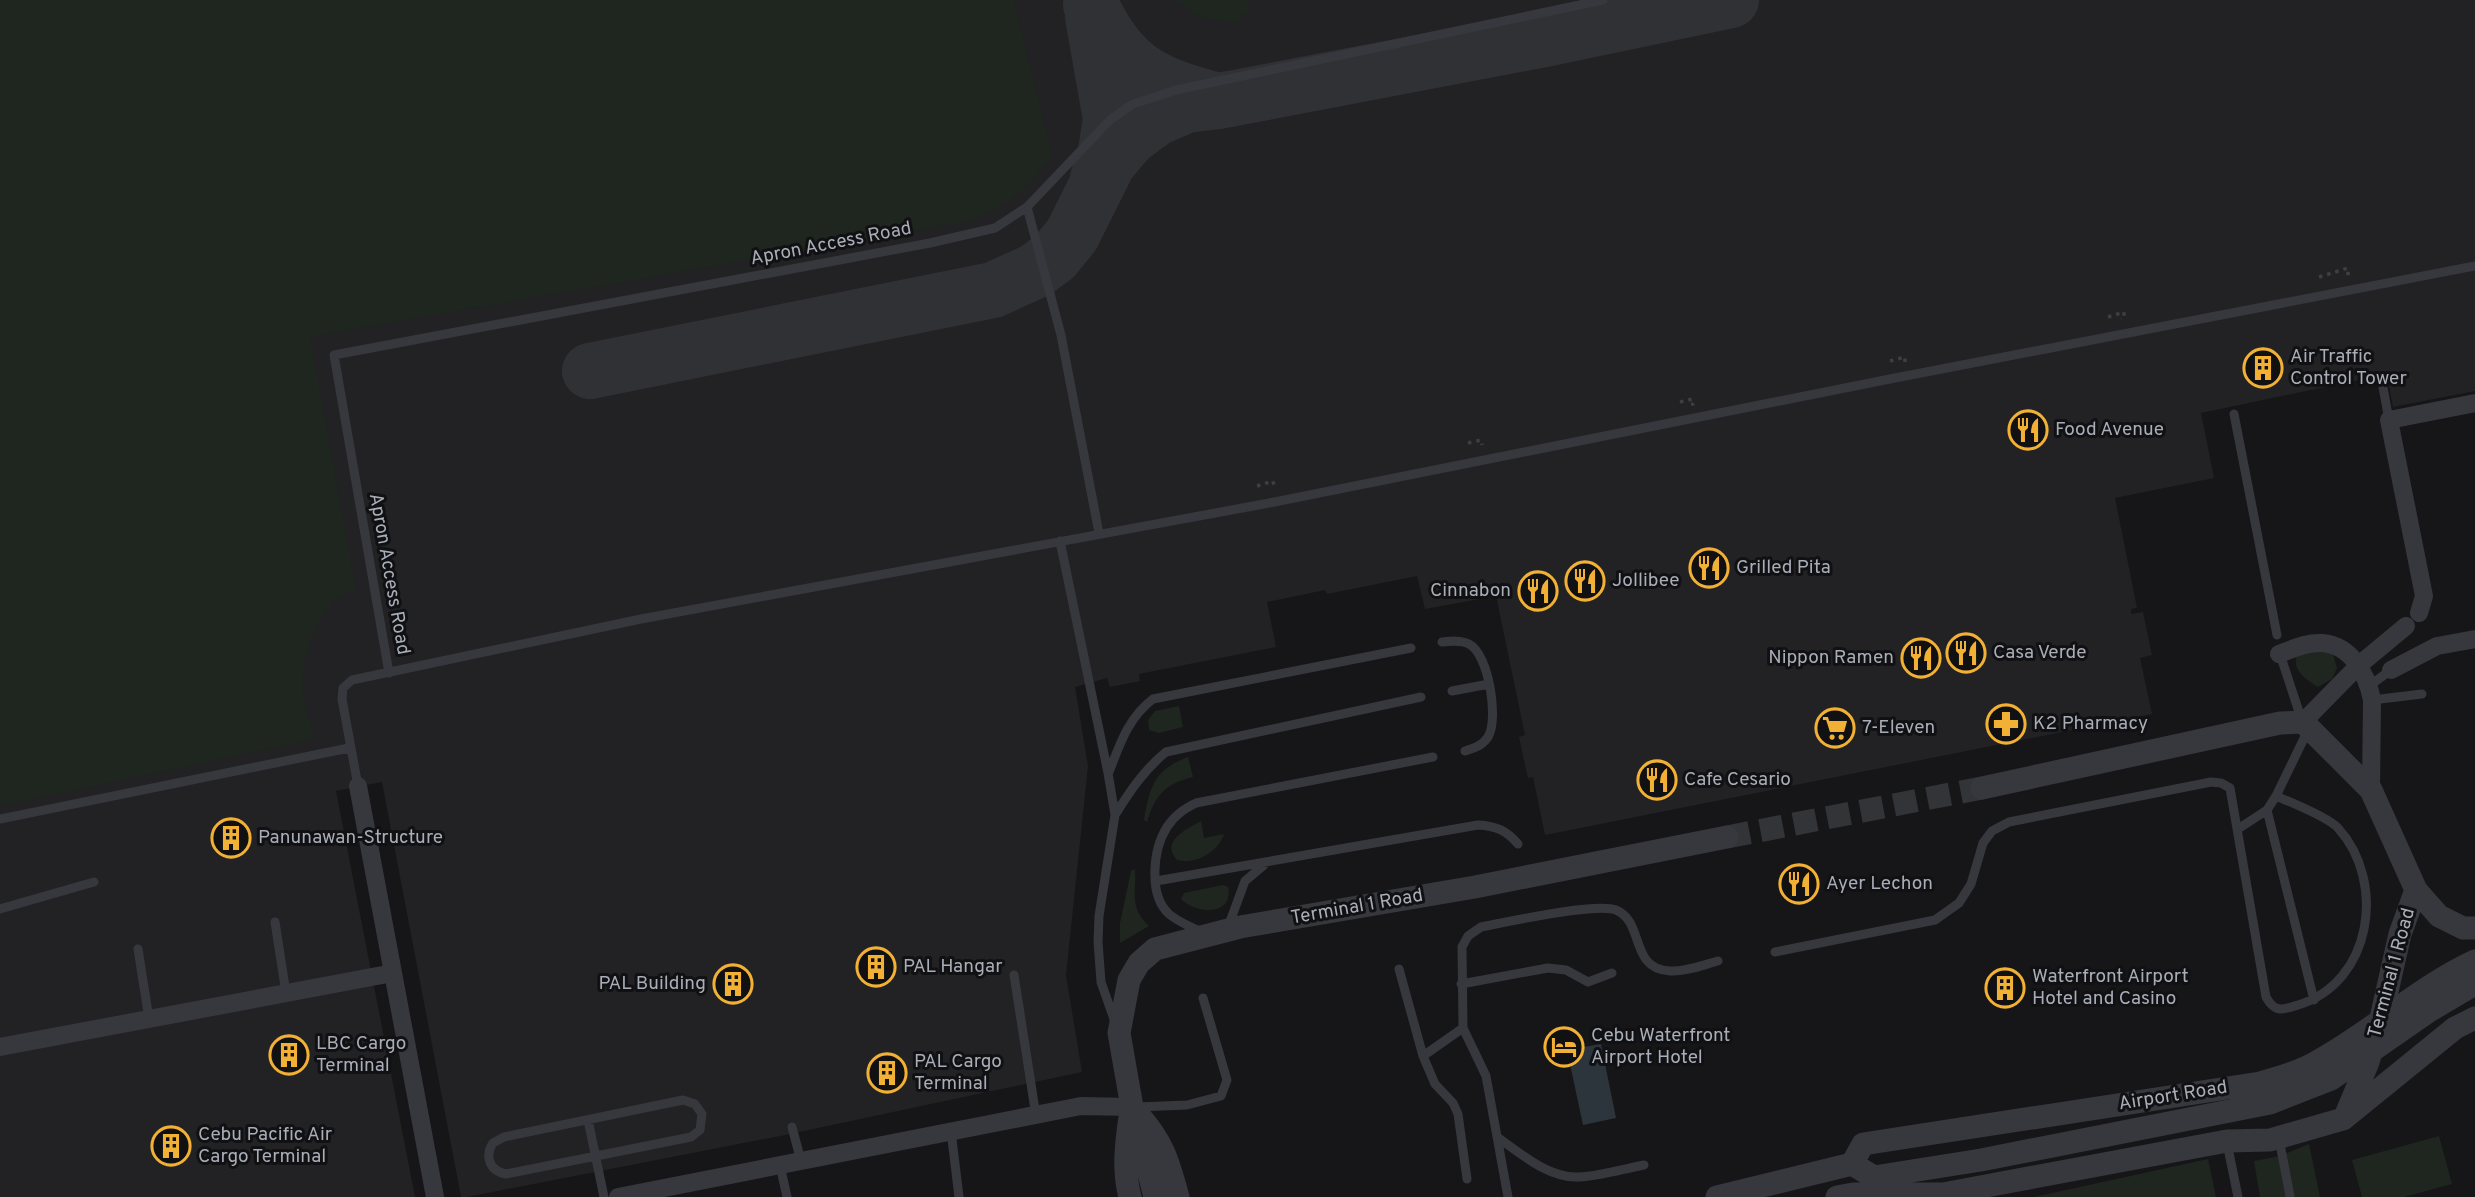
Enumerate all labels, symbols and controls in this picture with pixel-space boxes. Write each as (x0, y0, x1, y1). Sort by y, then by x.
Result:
street label: Apron Access Road (748, 217, 914, 271)
place label: Air Traffic Control Tower (2290, 345, 2408, 391)
building icon: Air Traffic Control Tower (2242, 347, 2284, 389)
restaurant icon: Food Avenue (2007, 409, 2049, 451)
place label: Food Avenue (2055, 418, 2164, 442)
street label: Apron Access Road (363, 491, 415, 657)
restaurant icon: Grilled Pita (1688, 547, 1730, 589)
place label: Grilled Pita (1736, 556, 1831, 580)
restaurant icon: Jollibee (1564, 560, 1606, 602)
place label: Jollibee (1612, 569, 1680, 593)
restaurant icon: Cinnabon (1517, 570, 1559, 612)
place label: Cinnabon (1430, 579, 1511, 603)
restaurant icon: Casa Verde (1945, 632, 1987, 674)
restaurant icon: Nippon Ramen (1900, 637, 1942, 679)
place label: Casa Verde (1993, 641, 2087, 665)
place label: Nippon Ramen (1768, 646, 1894, 670)
pharmacy icon: K2 Pharmacy (1985, 703, 2027, 745)
supermarket icon: 7-Eleven (1814, 707, 1856, 749)
place label: K2 Pharmacy (2033, 712, 2148, 736)
place label: 7-Eleven (1862, 716, 1935, 740)
restaurant icon: Cafe Cesario (1636, 759, 1678, 801)
place label: Cafe Cesario (1684, 768, 1791, 792)
building icon: Panunawan-Structure (210, 817, 252, 859)
place label: Panunawan-Structure (258, 826, 443, 850)
restaurant icon: Ayer Lechon (1778, 863, 1820, 905)
place label: Ayer Lechon (1826, 872, 1933, 896)
street label: Terminal 1 Road (1289, 884, 1425, 930)
street label: Terminal 1 Road (2363, 905, 2421, 1041)
building icon: PAL Hangar (855, 946, 897, 988)
place label: PAL Hangar (903, 955, 1003, 979)
building icon: PAL Building (712, 963, 754, 1005)
place label: Waterfront Airport Hotel and Casino (2032, 965, 2189, 1011)
building icon: Waterfront Airport Hotel and Casino (1984, 967, 2026, 1009)
place label: PAL Building (599, 972, 706, 996)
place label: Cebu Waterfront Airport Hotel (1591, 1024, 1731, 1070)
hotel icon: Cebu Waterfront Airport Hotel (1543, 1026, 1585, 1068)
place label: LBC Cargo Terminal (316, 1032, 406, 1078)
building icon: LBC Cargo Terminal (268, 1034, 310, 1076)
place label: PAL Cargo Terminal (914, 1050, 1002, 1096)
building icon: PAL Cargo Terminal (866, 1052, 908, 1094)
street label: Airport Road (2117, 1076, 2229, 1116)
place label: Cebu Pacific Air Cargo Terminal (198, 1123, 333, 1169)
building icon: Cebu Pacific Air Cargo Terminal (150, 1125, 192, 1167)

